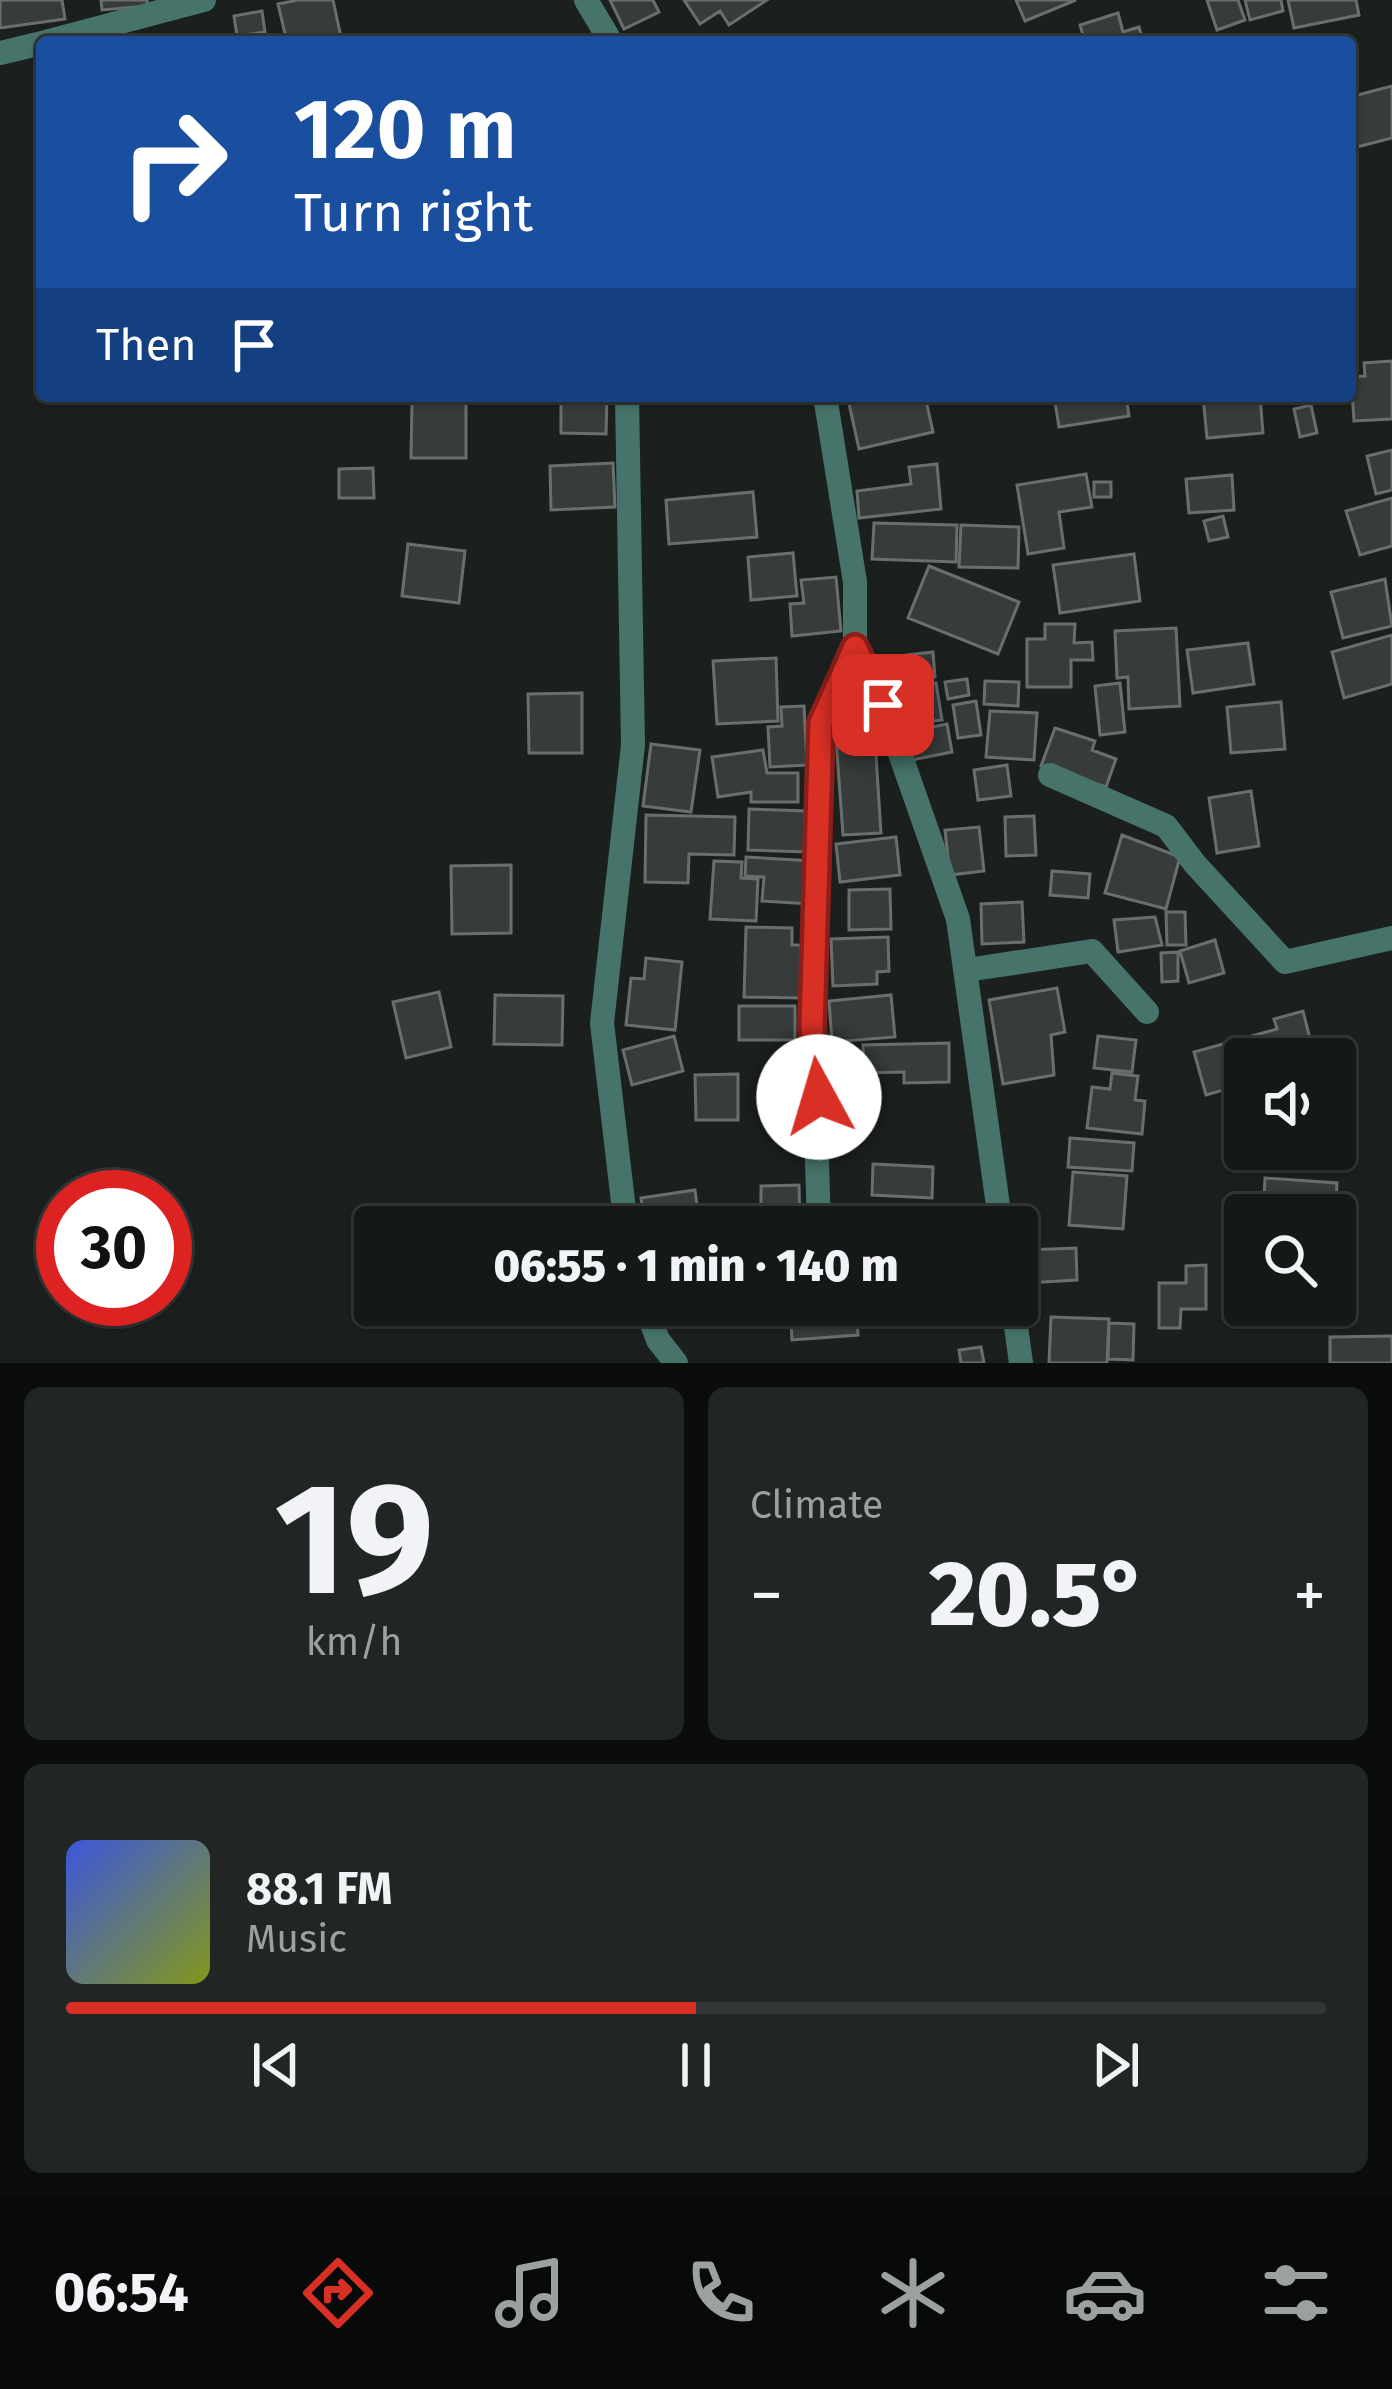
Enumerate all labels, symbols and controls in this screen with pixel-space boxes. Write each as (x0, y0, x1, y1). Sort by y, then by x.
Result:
text: 120 m (294, 79, 516, 180)
icon: right (96, 84, 252, 240)
text: Turn right (294, 181, 533, 245)
icon: arrive (221, 312, 287, 378)
text: Then (96, 318, 197, 372)
pin (832, 654, 934, 756)
icon: arrive (850, 672, 916, 738)
position arrow (756, 1034, 882, 1160)
map controls (1224, 1038, 1356, 1326)
button: sound (1224, 1038, 1356, 1170)
speed limit sign: 30 (36, 1170, 192, 1326)
button: search (1224, 1194, 1356, 1326)
text: 06:55 · 1 min · 140 m (493, 1239, 899, 1293)
text: 19 (274, 1447, 434, 1634)
text: Climate (750, 1482, 883, 1528)
text: 20.5° (929, 1541, 1147, 1649)
text: − (750, 1556, 783, 1635)
text: + (1293, 1556, 1326, 1635)
text: km/h (306, 1619, 402, 1665)
text: 88.1 FM (246, 1862, 392, 1916)
text: Music (246, 1916, 347, 1962)
icon: previous (243, 2032, 309, 2098)
icon: pause (663, 2032, 729, 2098)
icon: next (1083, 2032, 1149, 2098)
icon: directions (296, 2251, 380, 2335)
icon: music (488, 2251, 572, 2335)
icon: phone (679, 2251, 763, 2335)
icon: climate (871, 2251, 955, 2335)
icon: car (1063, 2251, 1147, 2335)
icon: filters (1254, 2251, 1338, 2335)
text: 06:54 (54, 2261, 189, 2325)

